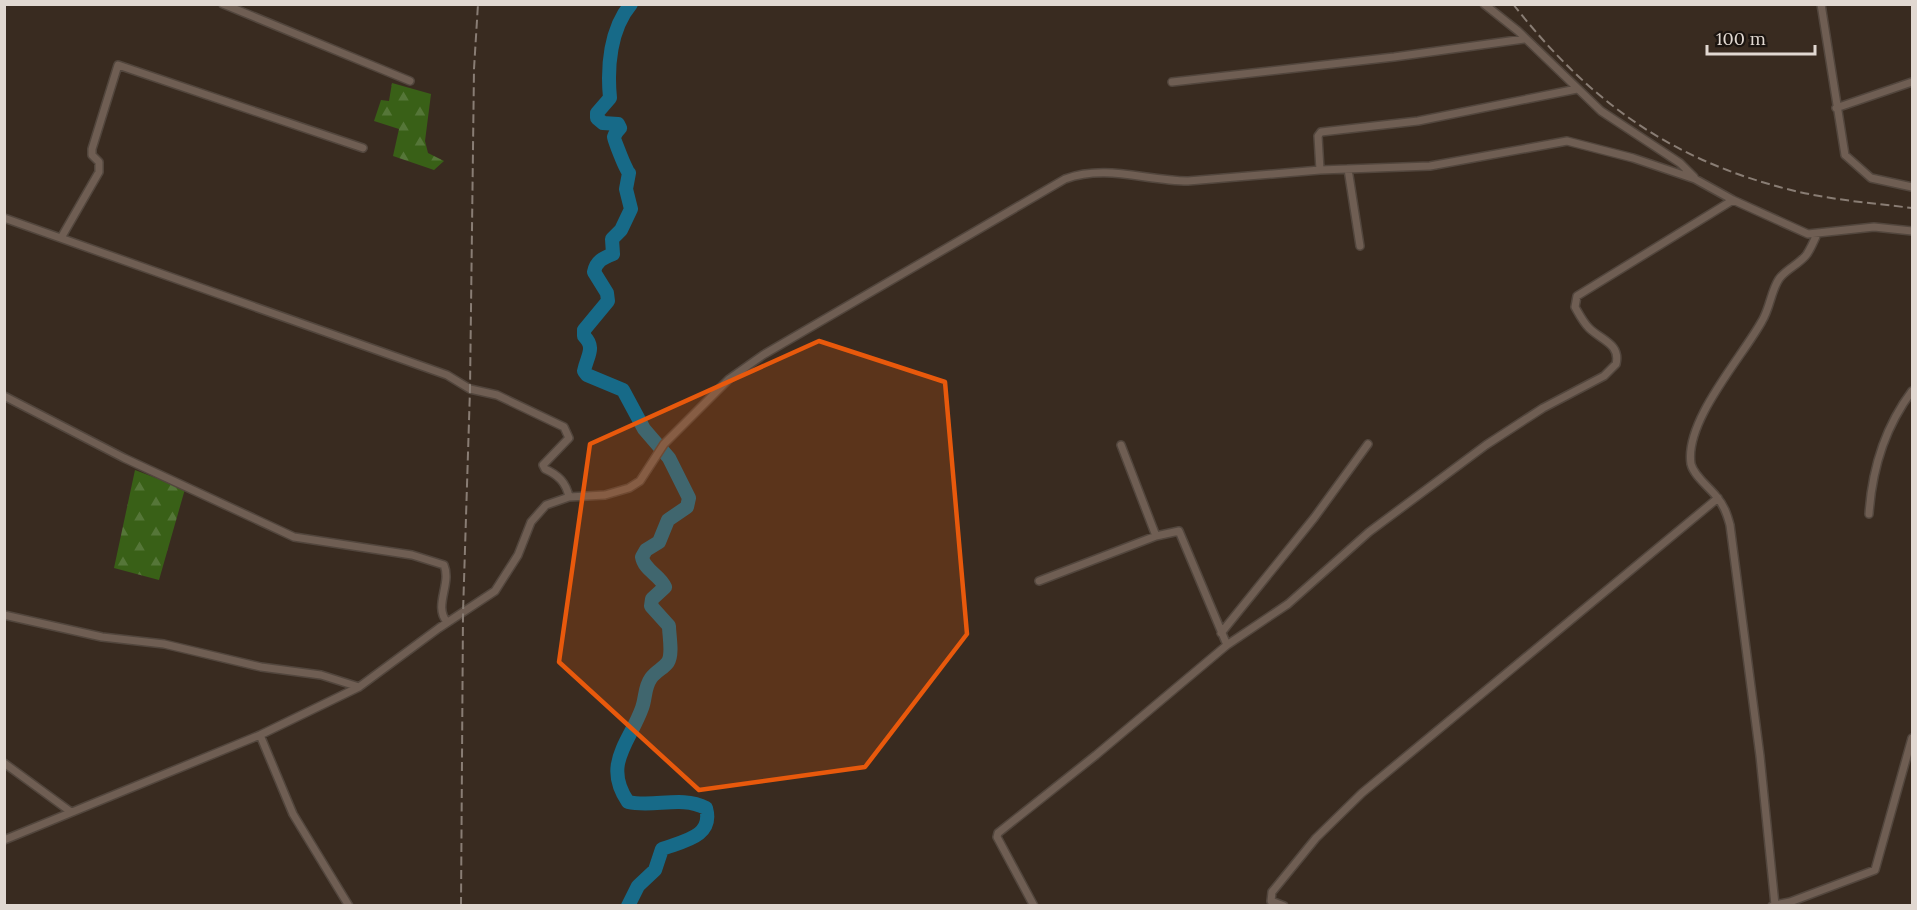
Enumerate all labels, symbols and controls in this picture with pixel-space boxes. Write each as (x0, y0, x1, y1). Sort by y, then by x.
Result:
scale bar (1707, 18, 1815, 56)
text: 100 m (1716, 27, 1766, 50)

